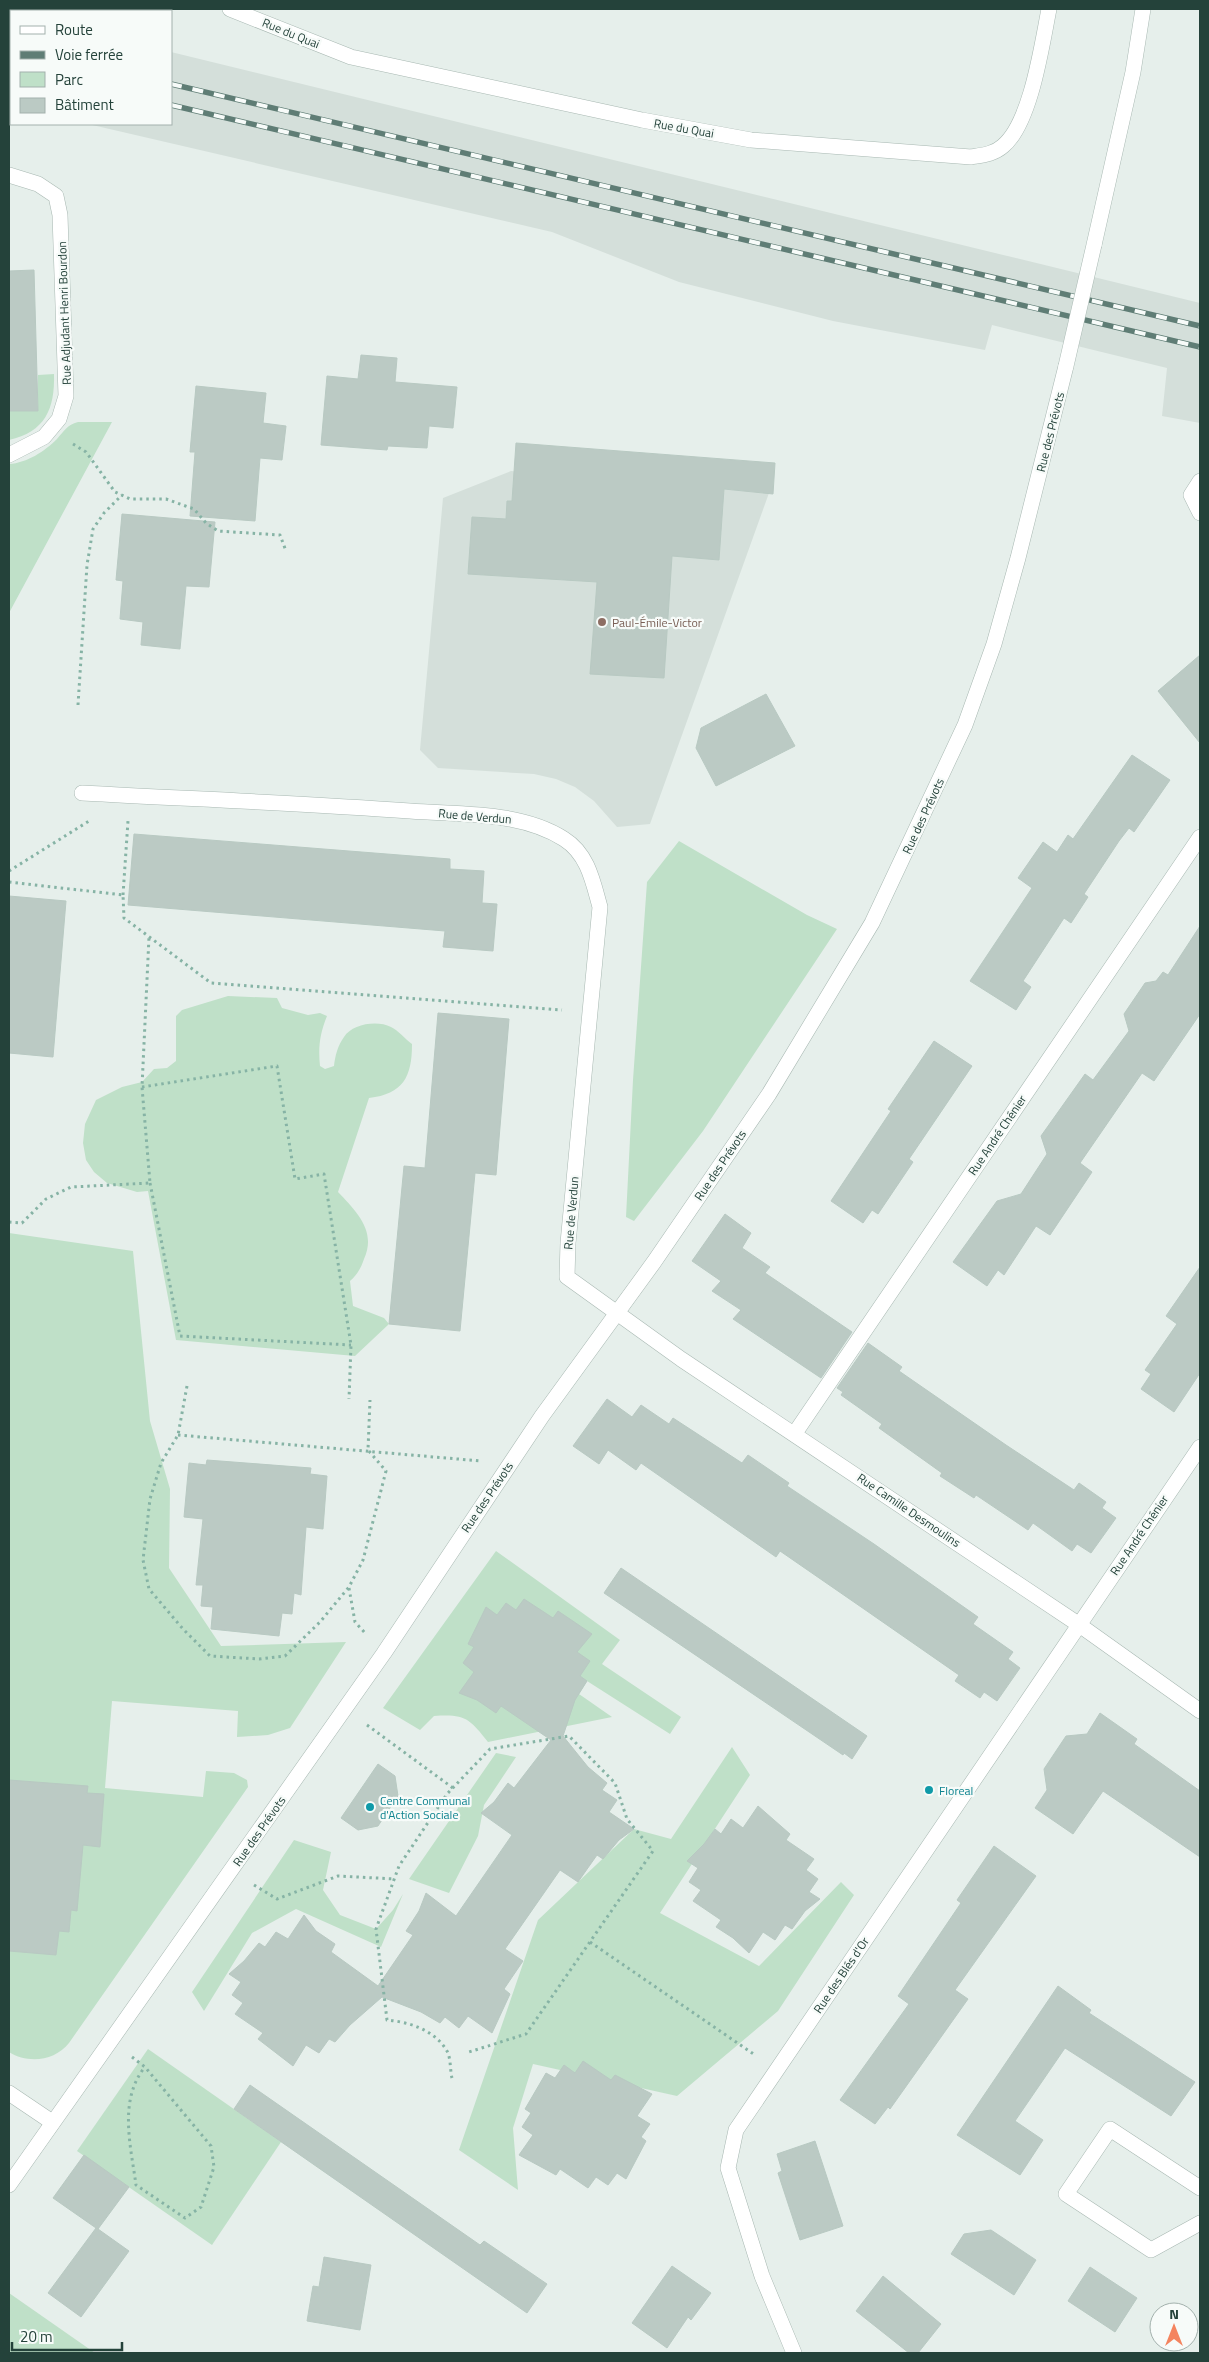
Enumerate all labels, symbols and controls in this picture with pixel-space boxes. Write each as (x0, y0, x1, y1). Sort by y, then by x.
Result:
legend (10, 10, 172, 125)
street label: Rue du Quai (259, 13, 323, 53)
text: Route (55, 18, 93, 41)
text: Voie ferrée (55, 43, 123, 66)
text: Parc (55, 68, 83, 91)
text: Bâtiment (55, 93, 114, 116)
street label: Rue du Quai (652, 113, 716, 143)
street label: Rue Adjudant Henri Bourdon (52, 241, 76, 385)
street label: Rue des Prévots (1031, 390, 1069, 474)
place label: Paul-Émile-Victor (612, 613, 702, 632)
marker: Paul-Émile-Victor (596, 616, 608, 628)
street label: Rue des Prévots (897, 774, 949, 857)
street label: Rue de Verdun (438, 803, 512, 829)
street label: Rue André Chénier (963, 1091, 1031, 1179)
street label: Rue des Prévots (689, 1125, 751, 1204)
street label: Rue de Verdun (558, 1176, 584, 1250)
street label: Rue des Prévots (456, 1457, 518, 1536)
street label: Rue Camille Desmoulins (853, 1468, 965, 1552)
street label: Rue André Chénier (1105, 1491, 1173, 1579)
place label: Floreal (939, 1781, 973, 1800)
marker: Floreal (923, 1784, 935, 1796)
place label: Centre Communal d'Action Sociale (380, 1791, 470, 1824)
street label: Rue des Prévots (228, 1792, 291, 1870)
marker: Centre Communal d'Action Sociale (364, 1801, 376, 1813)
street label: Rue des Blés d'Or (808, 1933, 874, 2017)
north arrow (1149, 2302, 1199, 2352)
text: N (1169, 2303, 1179, 2324)
scale bar (12, 2320, 122, 2352)
text: 20 m (20, 2325, 53, 2348)

